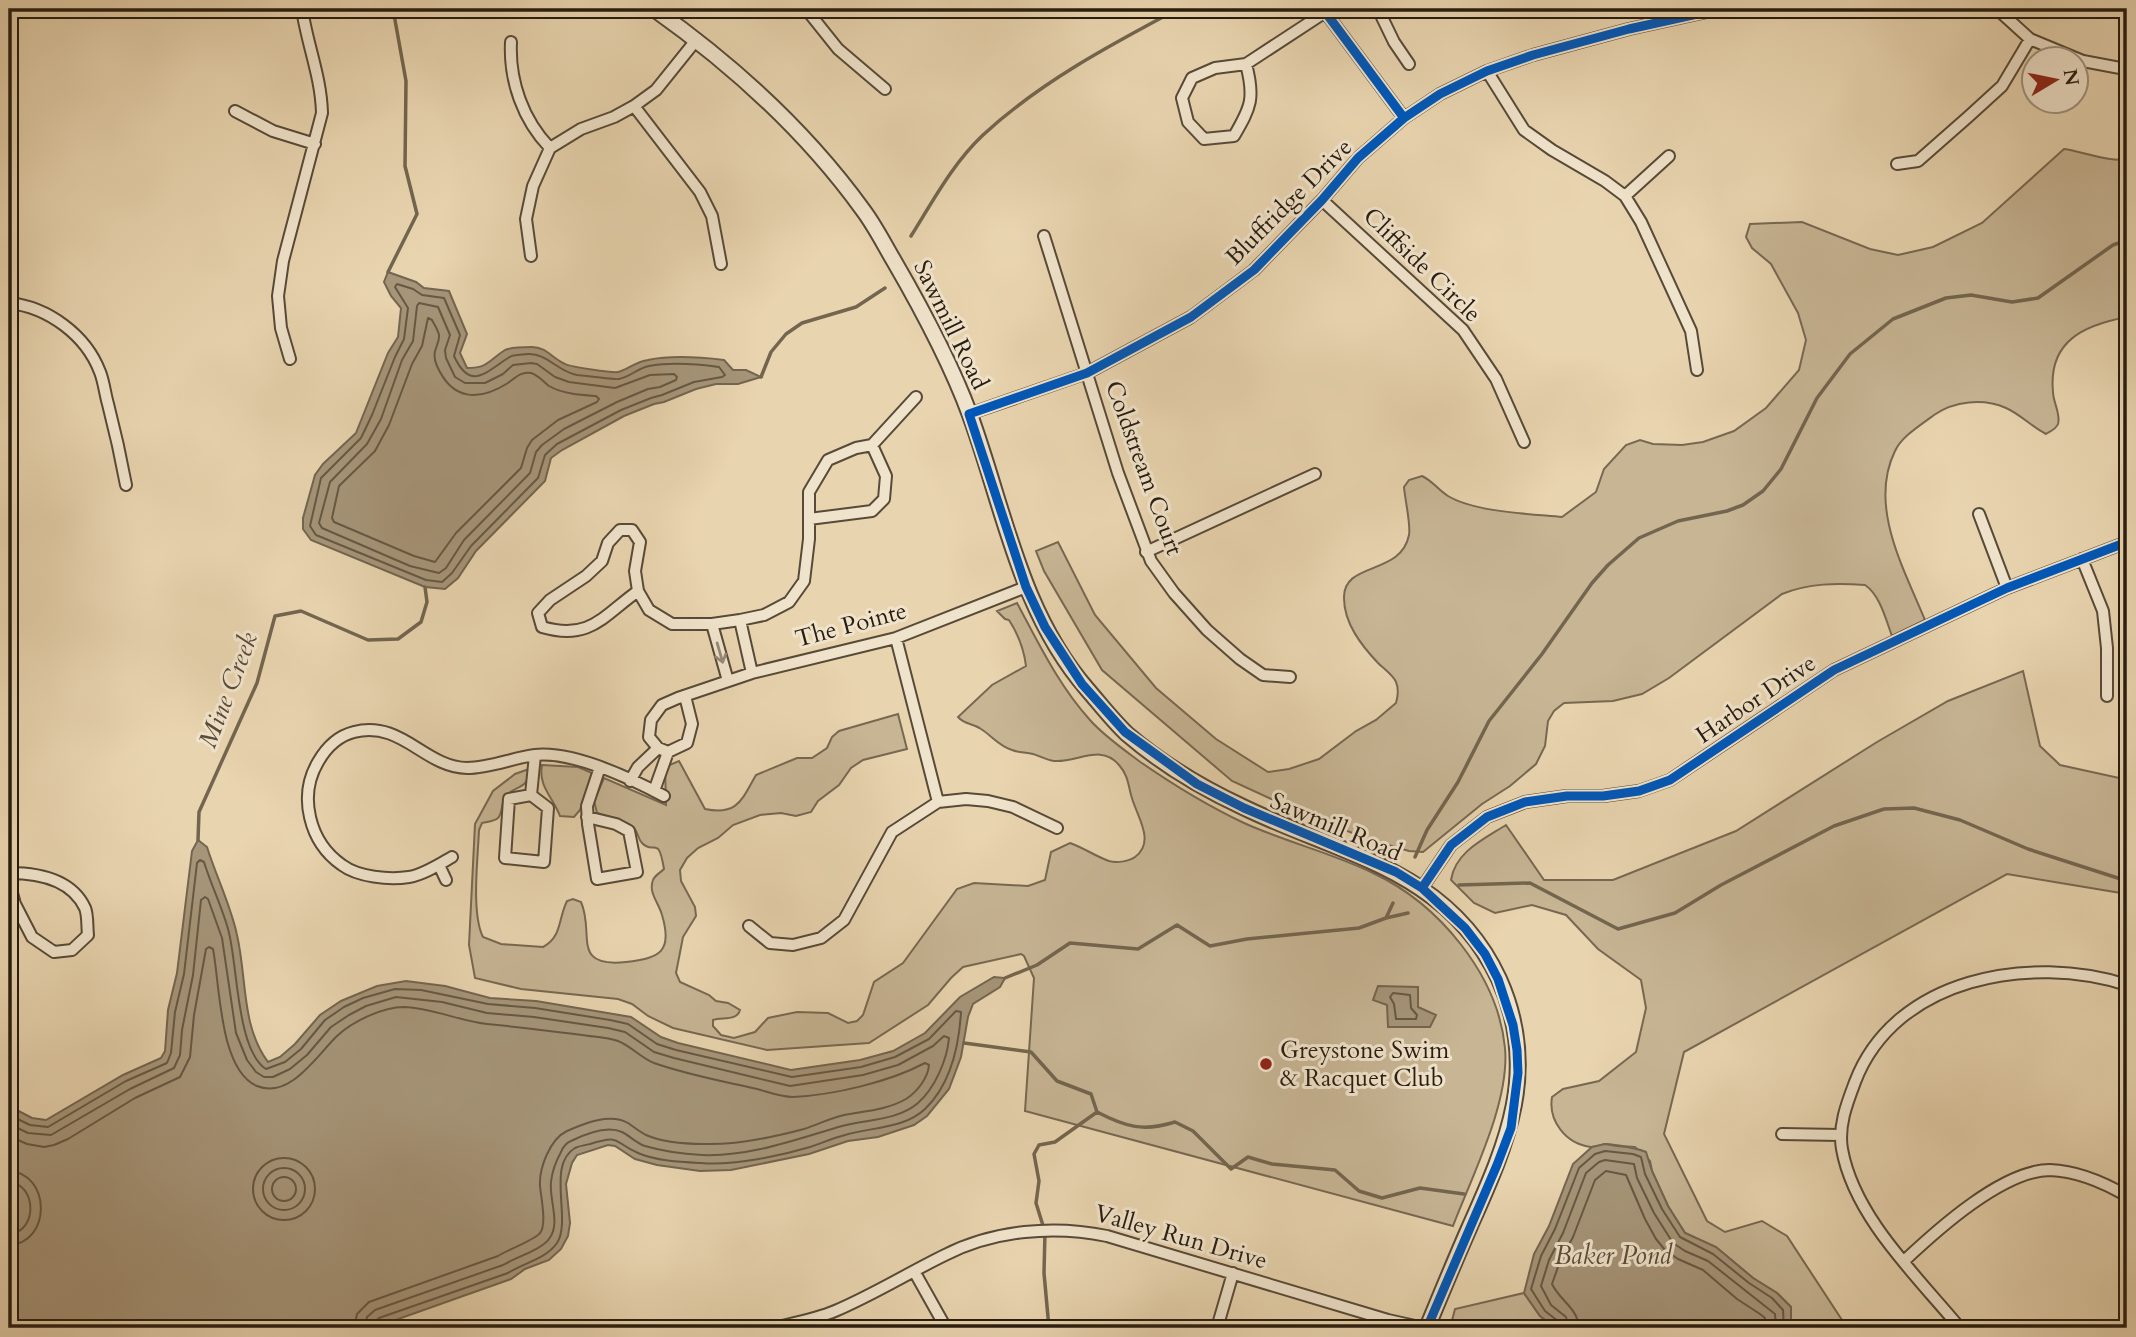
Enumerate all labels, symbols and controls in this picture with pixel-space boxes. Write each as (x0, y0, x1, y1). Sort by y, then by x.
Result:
north arrow (2021, 46, 2090, 116)
text: N (2057, 67, 2085, 88)
street label: Bluffridge Drive (1218, 131, 1360, 273)
street label: Cliffside Circle (1356, 200, 1488, 330)
street label: Sawmill Road (905, 255, 997, 395)
street label: Coldstream Court (1097, 376, 1191, 560)
street label: The Pointe (792, 594, 910, 656)
water label: Mine Creek (190, 627, 266, 753)
one-way arrow (714, 641, 727, 664)
street label: Harbor Drive (1689, 647, 1823, 751)
street label: Sawmill Road (1265, 784, 1407, 870)
place label: Greystone Swim & Racquet Club (1280, 1034, 1450, 1095)
marker: Greystone Swim & Racquet Club (1258, 1056, 1274, 1072)
street label: Valley Run Drive (1091, 1197, 1271, 1277)
water label: Baker Pond (1554, 1238, 1673, 1273)

